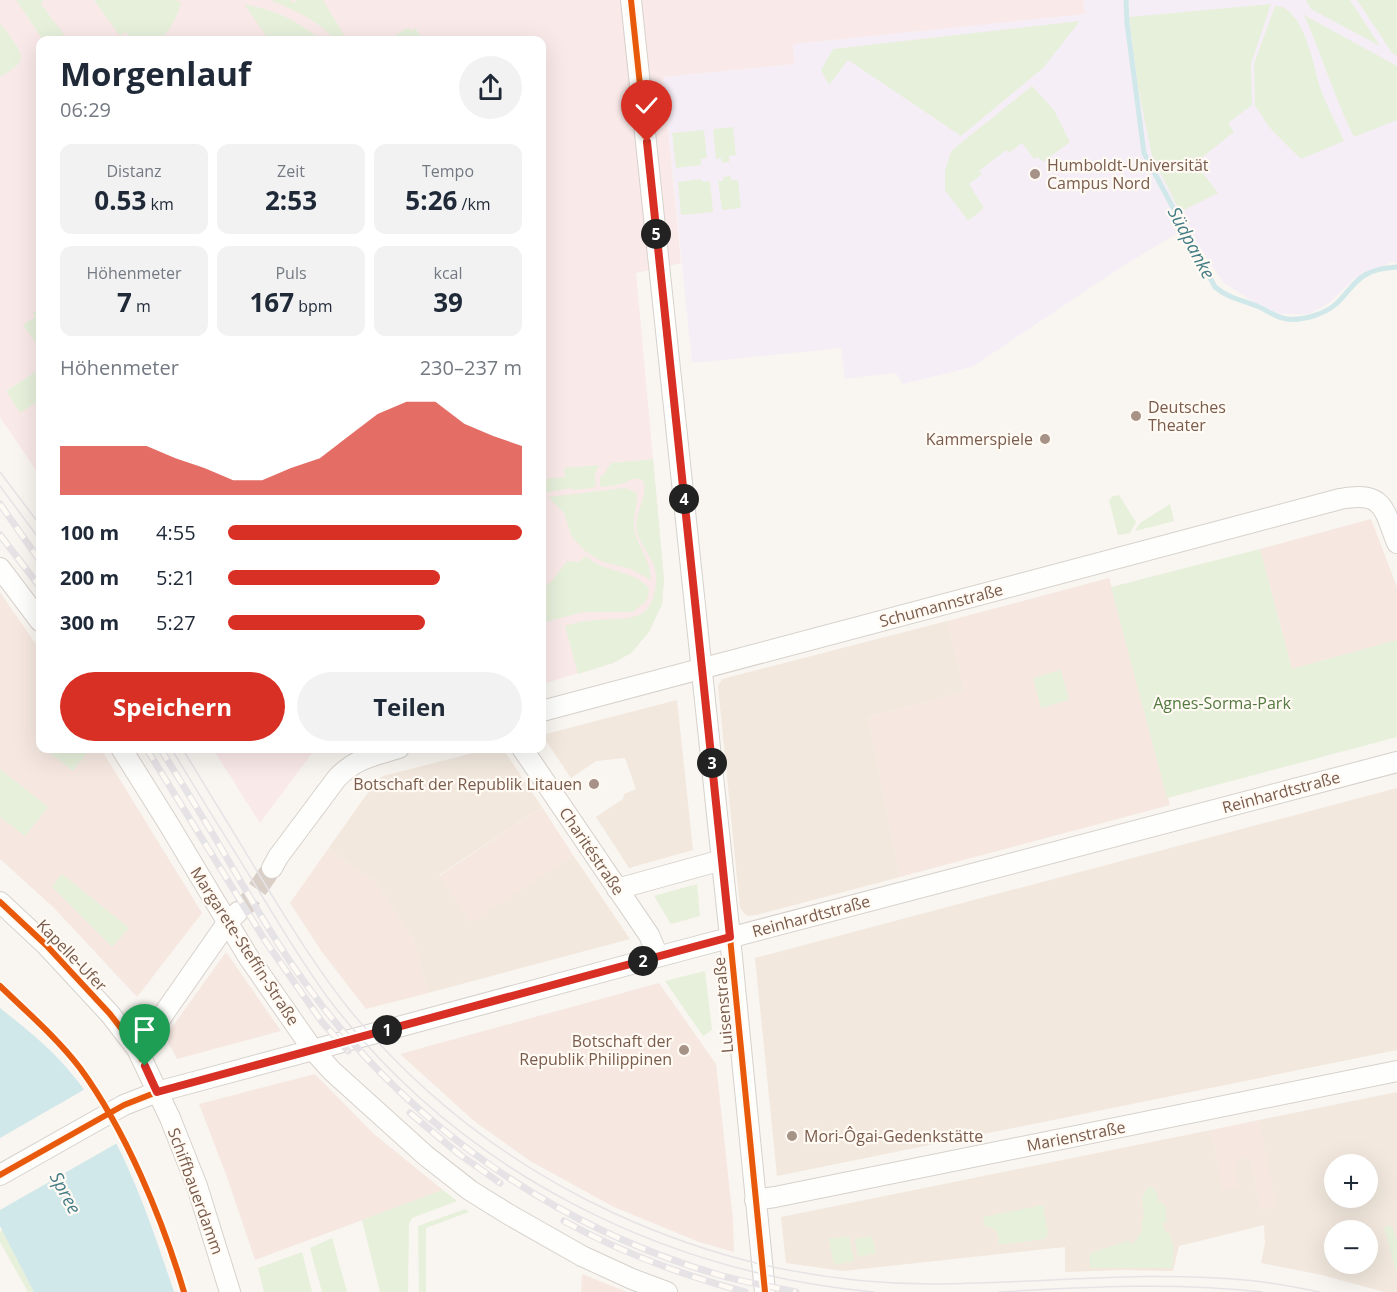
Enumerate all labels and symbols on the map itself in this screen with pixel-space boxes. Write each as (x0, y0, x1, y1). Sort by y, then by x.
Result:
pin (621, 80, 672, 142)
place label: Humboldt-Universität Campus Nord (1047, 154, 1209, 194)
marker: Humboldt-Universität Campus Nord (1028, 167, 1042, 181)
water label: Südpanke (1163, 202, 1221, 283)
pin: 5 (641, 219, 671, 249)
place label: Deutsches Theater (1148, 396, 1226, 436)
marker: Deutsches Theater (1129, 409, 1143, 423)
place label: Kammerspiele (926, 428, 1033, 450)
marker: Kammerspiele (1038, 432, 1052, 446)
pin: 4 (669, 484, 699, 514)
street label: Schumannstraße (877, 578, 1005, 632)
park label: Agnes-Sorma-Park (1153, 692, 1291, 714)
pin: 3 (697, 748, 727, 778)
street label: Reinhardtstraße (1220, 766, 1342, 818)
place label: Botschaft der Republik Litauen (353, 773, 582, 795)
marker: Botschaft der Republik Litauen (587, 777, 601, 791)
street label: Charitéstraße (554, 803, 630, 899)
street label: Margarete-Steffin-Straße (185, 863, 305, 1030)
street label: Reinhardtstraße (750, 890, 872, 942)
street label: Kapelle-Ufer (32, 914, 112, 996)
pin: 2 (628, 946, 658, 976)
street label: Luisenstraße (708, 956, 738, 1054)
pin (119, 1004, 170, 1066)
pin: 1 (372, 1015, 402, 1045)
place label: Botschaft der Republik Philippinen (519, 1030, 672, 1070)
marker: Botschaft der Republik Philippinen (677, 1043, 691, 1057)
street label: Marienstraße (1025, 1116, 1127, 1156)
street label: Schiffbauerdamm (163, 1125, 229, 1257)
place label: Mori-Ôgai-Gedenkstätte (804, 1125, 983, 1147)
marker: Mori-Ôgai-Gedenkstätte (785, 1129, 799, 1143)
water label: Spree (45, 1167, 87, 1218)

